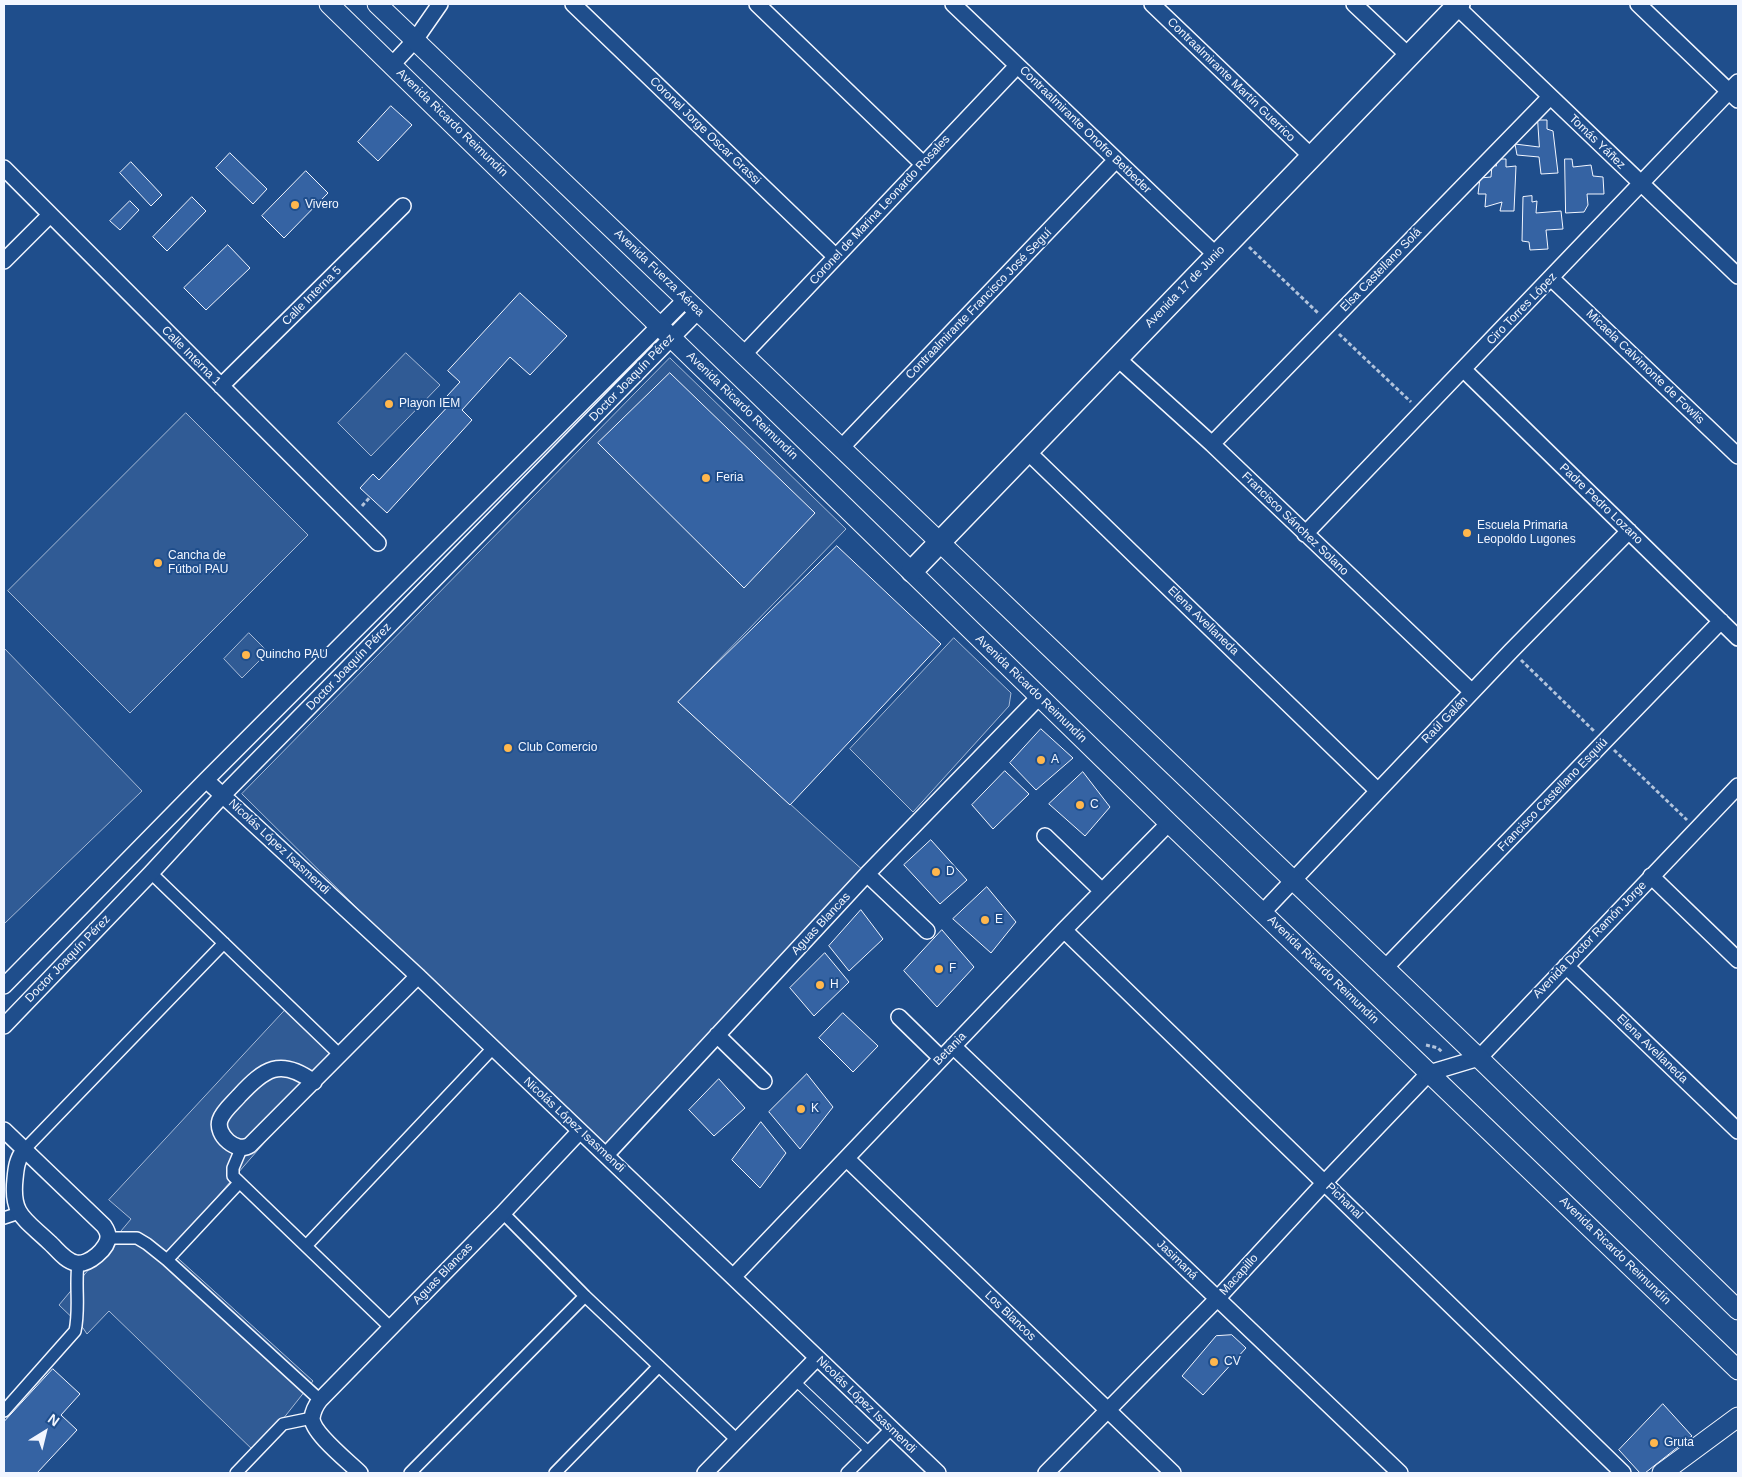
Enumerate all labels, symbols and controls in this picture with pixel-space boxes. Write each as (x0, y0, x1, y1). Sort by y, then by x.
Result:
street label: Contraalmirante Martín Guerrico (1164, 15, 1298, 145)
street label: Contraalmirante Onofre Betbeder (1016, 63, 1154, 197)
street label: Avenida Ricardo Reimundín (393, 66, 511, 180)
street label: Coronel Jorge Oscar Grassi (647, 74, 763, 188)
street label: Tomás Yáñez (1566, 112, 1628, 172)
street label: Coronel de Marina Leonardo Rosales (807, 132, 953, 288)
place label: Vivero (305, 198, 339, 212)
marker: Vivero (289, 199, 301, 211)
street label: Elsa Castellano Solá (1337, 225, 1425, 315)
street label: Avenida Fuerza Aérea (611, 226, 707, 320)
street label: Contraalmirante Francisco José Seguí (903, 226, 1055, 382)
street label: Avenida 17 de Junio (1142, 243, 1228, 331)
street label: Calle Interna 5 (279, 263, 345, 329)
street label: Ciro Torres López (1484, 270, 1560, 348)
street label: Micaela Calvimonte de Fowlis (1583, 307, 1707, 427)
street label: Calle Interna 1 (158, 323, 224, 389)
street label: Doctor Joaquín Pérez (587, 331, 677, 425)
street label: Avenida Ricardo Reimundín (683, 349, 801, 463)
place label: Playon IEM (399, 397, 460, 411)
marker: Playon IEM (383, 398, 395, 410)
street label: Padre Pedro Lozano (1556, 461, 1646, 547)
street label: Francisco Sánchez Solano (1239, 469, 1351, 579)
place label: Feria (716, 471, 743, 485)
marker: Feria (700, 472, 712, 484)
place label: Escuela Primaria Leopoldo Lugones (1477, 519, 1576, 547)
marker: Escuela Primaria Leopoldo Lugones (1461, 527, 1473, 539)
place label: Cancha de Fútbol PAU (168, 549, 228, 577)
marker: Cancha de Fútbol PAU (152, 557, 164, 569)
street label: Elena Avellaneda (1164, 583, 1242, 659)
street label: Doctor Joaquín Pérez (304, 620, 394, 714)
street label: Avenida Ricardo Reimundín (972, 632, 1090, 746)
place label: Quincho PAU (256, 648, 328, 662)
marker: Quincho PAU (240, 649, 252, 661)
street label: Raúl Galán (1419, 693, 1471, 747)
street label: Francisco Castellano Esquiú (1495, 735, 1611, 855)
place label: Club Comercio (518, 741, 597, 755)
marker: Club Comercio (502, 742, 514, 754)
place label: A (1051, 753, 1059, 767)
marker: A (1035, 754, 1047, 766)
street label: Nicolás López Isasmendi (225, 796, 333, 898)
place label: C (1090, 798, 1099, 812)
marker: C (1074, 799, 1086, 811)
place label: D (946, 865, 955, 879)
marker: D (930, 866, 942, 878)
street label: Avenida Doctor Ramón Jorge (1530, 878, 1650, 1002)
street label: Aguas Blancas (788, 890, 854, 958)
street label: Doctor Joaquín Pérez (23, 912, 113, 1006)
place label: E (995, 913, 1003, 927)
street label: Avenida Ricardo Reimundín (1264, 913, 1382, 1027)
marker: E (979, 914, 991, 926)
place label: F (949, 962, 956, 976)
marker: F (933, 963, 945, 975)
place label: H (830, 978, 839, 992)
marker: H (814, 979, 826, 991)
street label: Elena Avellaneda (1613, 1011, 1691, 1087)
street label: Betania (931, 1029, 969, 1069)
street label: Nicolás López Isasmendi (520, 1074, 628, 1176)
place label: K (811, 1102, 819, 1116)
marker: K (795, 1103, 807, 1115)
street label: Pichanal (1322, 1180, 1366, 1222)
street label: Avenida Ricardo Reimundín (1556, 1194, 1674, 1308)
street label: Jasimaná (1154, 1237, 1200, 1283)
street label: Aguas Blancas (410, 1240, 476, 1308)
street label: Macapillo (1217, 1251, 1261, 1299)
street label: Los Blancos (981, 1288, 1039, 1344)
street label: Nicolás López Isasmendi (813, 1353, 919, 1457)
place label: CV (1224, 1355, 1241, 1369)
marker: CV (1208, 1356, 1220, 1368)
north arrow (20, 1407, 70, 1457)
text: N (45, 1410, 63, 1429)
place label: Gruta (1664, 1436, 1694, 1450)
marker: Gruta (1648, 1437, 1660, 1449)

